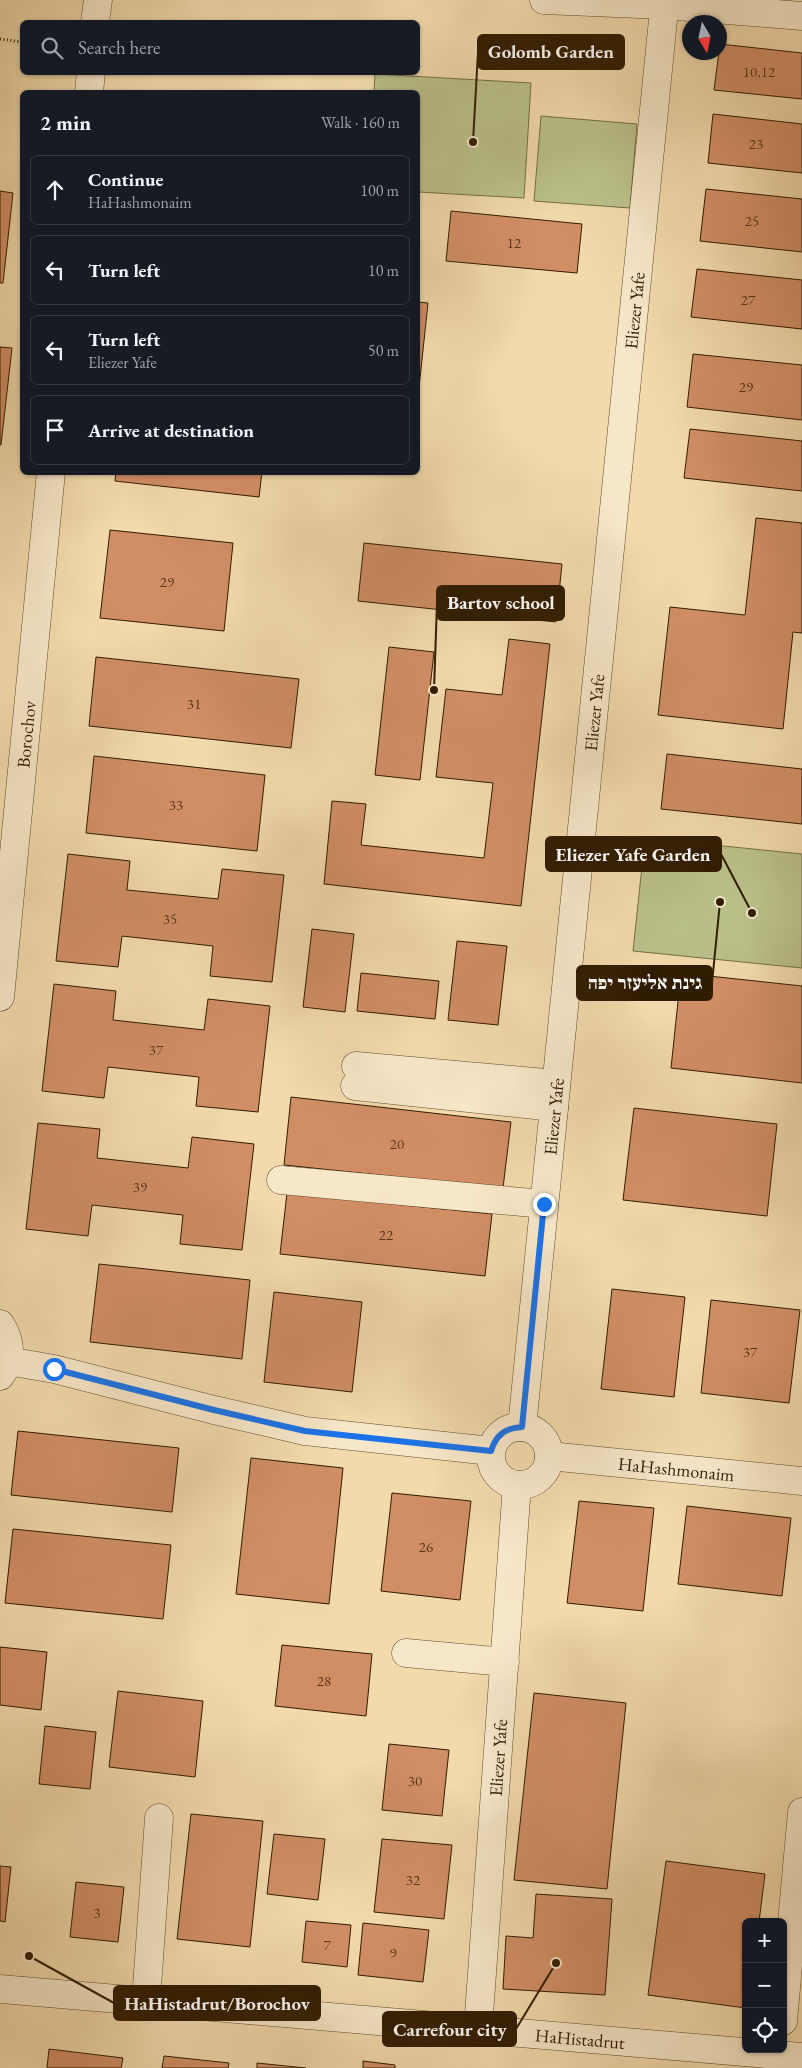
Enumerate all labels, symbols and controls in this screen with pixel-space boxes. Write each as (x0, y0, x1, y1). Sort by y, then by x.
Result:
north arrow (682, 15, 727, 60)
search box (20, 20, 420, 75)
icon: search (38, 34, 66, 62)
text: Search here (78, 35, 160, 60)
callout: Golomb Garden (478, 35, 624, 69)
text: Golomb Garden (488, 39, 614, 64)
house number: 10,12 (743, 62, 776, 81)
text: 2 min (40, 109, 91, 136)
text: Walk · 160 m (321, 112, 400, 133)
house number: 23 (749, 134, 763, 153)
text: Continue (88, 167, 163, 192)
icon: ahead (41, 176, 69, 204)
text: 100 m (360, 180, 399, 201)
text: HaHashmonaim (88, 192, 192, 213)
house number: 25 (745, 211, 759, 230)
house number: 12 (507, 233, 522, 252)
icon: left (41, 256, 69, 284)
text: Turn left (88, 258, 160, 283)
text: 10 m (368, 260, 399, 281)
street label: Eliezer Yafe (619, 271, 649, 350)
house number: 27 (741, 290, 756, 309)
text: Turn left (88, 327, 160, 352)
icon: left (41, 336, 69, 364)
text: 50 m (368, 340, 399, 361)
text: Eliezer Yafe (88, 352, 157, 373)
house number: 29 (739, 377, 753, 396)
icon: arrive (41, 416, 69, 444)
text: Arrive at destination (88, 418, 254, 443)
house number: 29 (160, 572, 174, 591)
callout: Bartov school (437, 586, 564, 620)
text: Bartov school (447, 590, 555, 615)
street label: Eliezer Yafe (578, 673, 609, 752)
house number: 31 (187, 694, 201, 713)
street label: Borochov (11, 699, 40, 769)
house number: 33 (169, 795, 183, 814)
callout: Eliezer Yafe Garden (546, 837, 721, 871)
text: Eliezer Yafe Garden (556, 842, 711, 867)
house number: 35 (163, 909, 177, 928)
callout: גינת אליעזר יפה (577, 966, 712, 1000)
text: גינת אליעזר יפה (588, 970, 702, 995)
house number: 37 (149, 1040, 164, 1059)
street label: Eliezer Yafe (538, 1077, 568, 1156)
house number: 20 (390, 1134, 404, 1153)
house number: 39 (133, 1177, 147, 1196)
route end (533, 1193, 556, 1216)
house number: 22 (379, 1225, 394, 1244)
house number: 37 (743, 1342, 758, 1361)
route start (43, 1358, 66, 1381)
street label: HaHashmonaim (617, 1451, 736, 1486)
house number: 26 (419, 1537, 433, 1556)
house number: 28 (317, 1671, 331, 1690)
street label: Eliezer Yafe (483, 1718, 512, 1797)
house number: 30 (408, 1771, 422, 1790)
house number: 32 (406, 1870, 421, 1889)
house number: 3 (93, 1903, 101, 1922)
map controls (742, 1918, 787, 2053)
button: + (742, 1918, 787, 1963)
house number: 7 (323, 1935, 331, 1954)
house number: 9 (389, 1943, 397, 1962)
button: − (742, 1963, 787, 2008)
callout: HaHistadrut/Borochov (114, 1986, 320, 2020)
text: HaHistadrut/Borochov (124, 1991, 311, 2016)
button: locate (742, 2008, 787, 2053)
callout: Carrefour city (383, 2012, 516, 2046)
text: Carrefour city (393, 2017, 508, 2042)
street label: HaHistadrut (534, 2023, 626, 2053)

